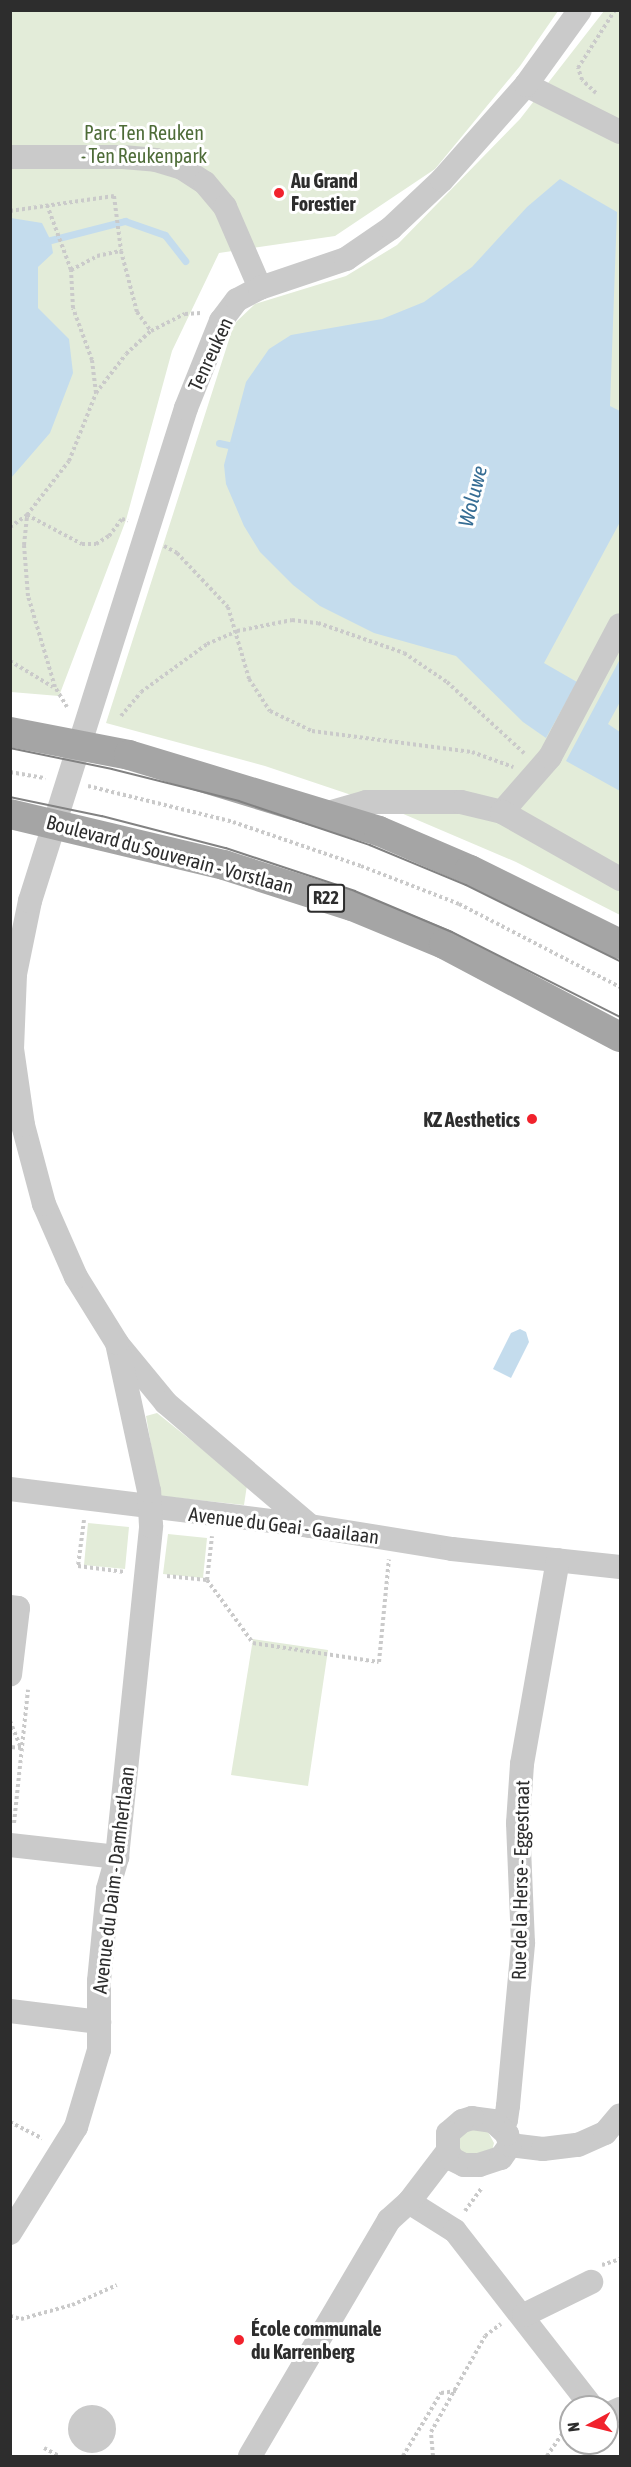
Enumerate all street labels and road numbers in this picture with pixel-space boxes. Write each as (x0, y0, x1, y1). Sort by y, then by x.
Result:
street label: Tenreuken (183, 314, 237, 394)
street label: Boulevard du Souverain - Vorstlaan (44, 809, 296, 899)
road number: R22 (306, 883, 346, 913)
street label: Avenue du Geai - Gaailaan (188, 1501, 380, 1549)
street label: Avenue du Daim - Damhertlaan (87, 1765, 139, 1995)
street label: Rue de la Herse - Eggestraat (506, 1780, 534, 1980)

